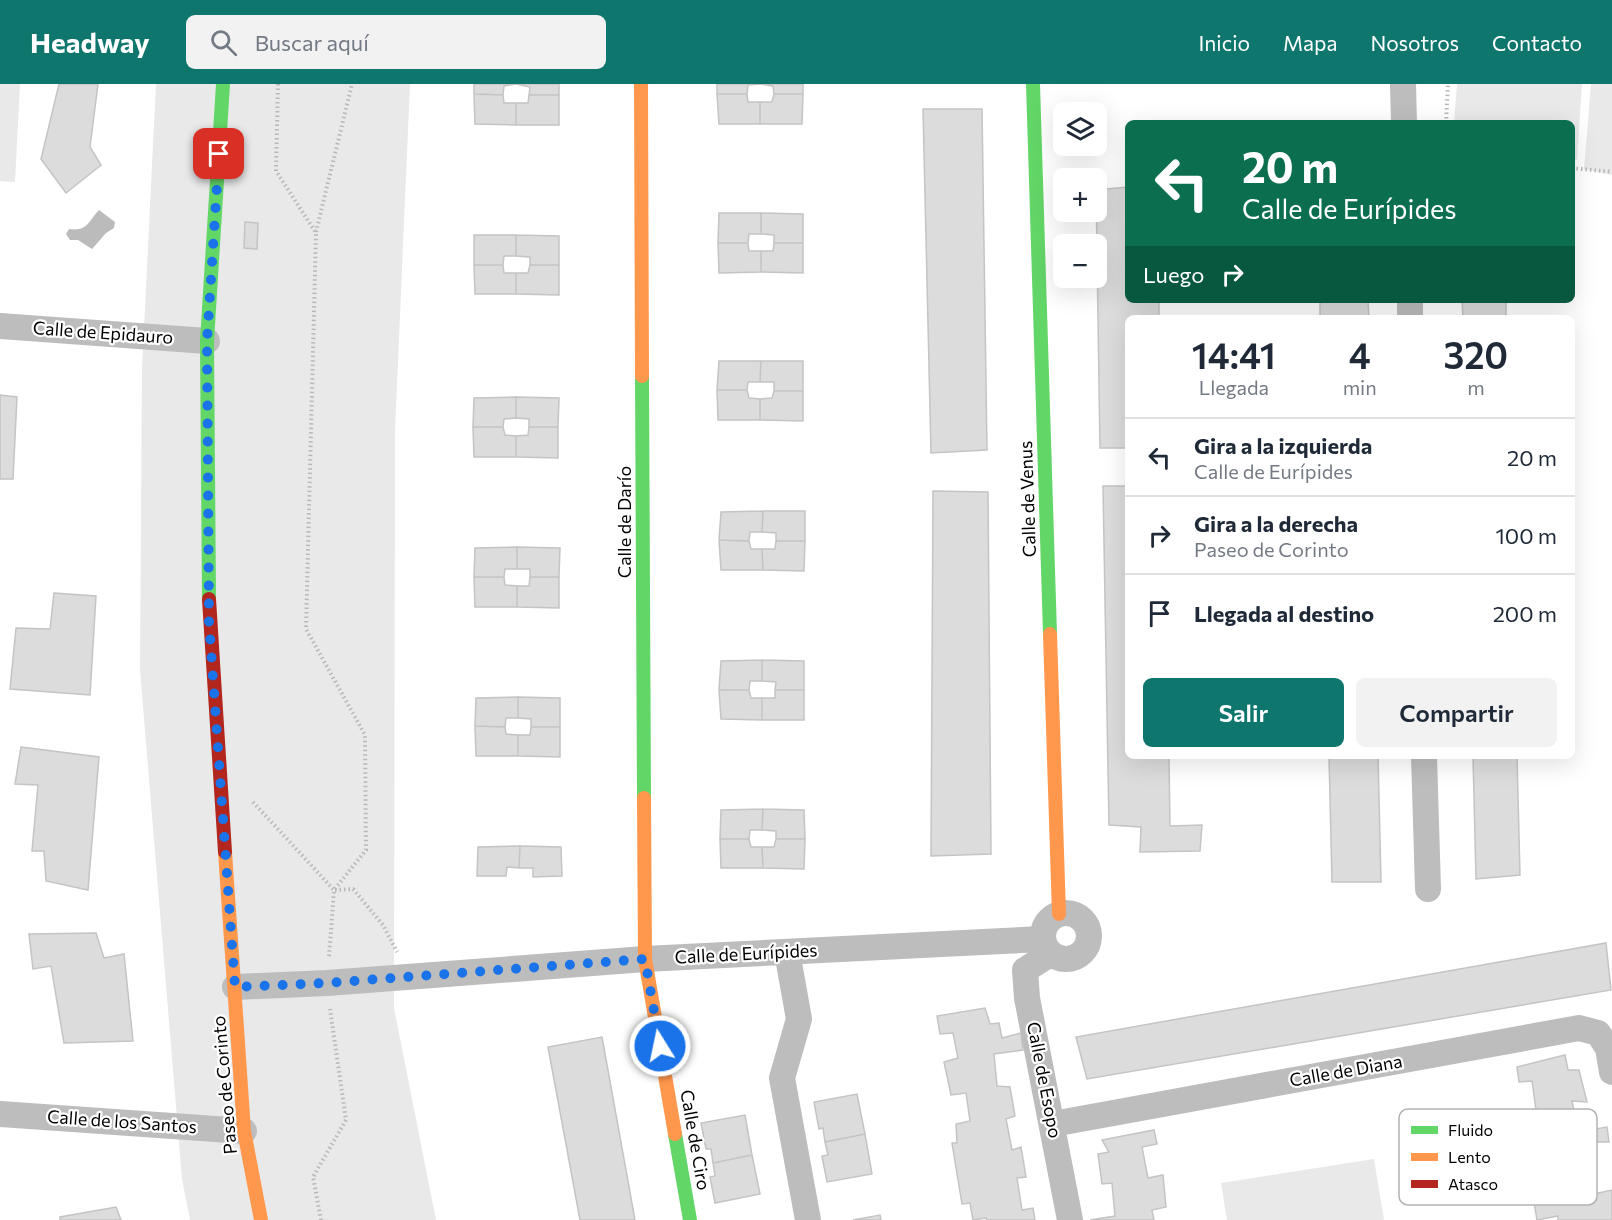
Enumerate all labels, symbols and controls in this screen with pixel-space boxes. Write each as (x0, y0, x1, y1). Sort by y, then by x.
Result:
search box (186, 15, 606, 69)
text: Headway (30, 25, 150, 59)
icon: search (207, 26, 240, 59)
text: Buscar aquí (255, 29, 369, 56)
text: Inicio (1198, 30, 1250, 55)
text: Mapa (1283, 30, 1337, 55)
text: Nosotros (1370, 30, 1459, 55)
text: Contacto (1492, 30, 1582, 55)
map controls (1053, 102, 1107, 288)
button: layers (1053, 102, 1107, 156)
pin (193, 128, 244, 179)
icon: arrive (202, 137, 235, 170)
text: 20 m (1242, 140, 1338, 192)
icon: left (1143, 144, 1221, 222)
button: + (1053, 168, 1107, 222)
text: Calle de Eurípides (1242, 192, 1457, 225)
button: − (1053, 234, 1107, 288)
icon: right (1216, 258, 1249, 291)
text: Luego (1143, 261, 1204, 288)
street label: Calle de Epidauro (32, 316, 174, 348)
text: 14:41 (1192, 332, 1276, 376)
text: 4 (1349, 332, 1371, 376)
text: 320 (1444, 332, 1508, 376)
text: Llegada (1199, 375, 1269, 399)
text: min (1343, 375, 1377, 399)
text: m (1467, 375, 1485, 399)
text: Gira a la izquierda (1194, 432, 1372, 459)
street label: Calle de Venus (1014, 441, 1040, 558)
icon: left (1143, 441, 1176, 474)
text: 20 m (1507, 444, 1557, 471)
text: Calle de Eurípides (1194, 459, 1353, 483)
street label: Calle de Darío (613, 466, 635, 578)
text: Gira a la derecha (1194, 510, 1358, 537)
icon: right (1143, 519, 1176, 552)
text: 100 m (1495, 522, 1557, 549)
text: Paseo de Corinto (1194, 537, 1349, 561)
icon: arrive (1143, 597, 1176, 630)
text: Llegada al destino (1194, 600, 1374, 627)
text: 200 m (1493, 600, 1557, 627)
button: Salir (1143, 678, 1344, 747)
button: Compartir (1356, 678, 1557, 747)
street label: Calle de Eurípides (674, 938, 818, 968)
position arrow (628, 1014, 692, 1078)
street label: Paseo de Corinto (207, 1015, 241, 1155)
street label: Calle de Esopo (1023, 1020, 1067, 1140)
street label: Calle de Diana (1288, 1049, 1404, 1091)
street label: Calle de Ciro (676, 1088, 716, 1192)
street label: Calle de los Santos (46, 1105, 198, 1137)
legend (1399, 1109, 1597, 1205)
text: Fluido (1448, 1120, 1493, 1139)
text: Lento (1448, 1147, 1491, 1166)
text: Atasco (1448, 1174, 1498, 1193)

